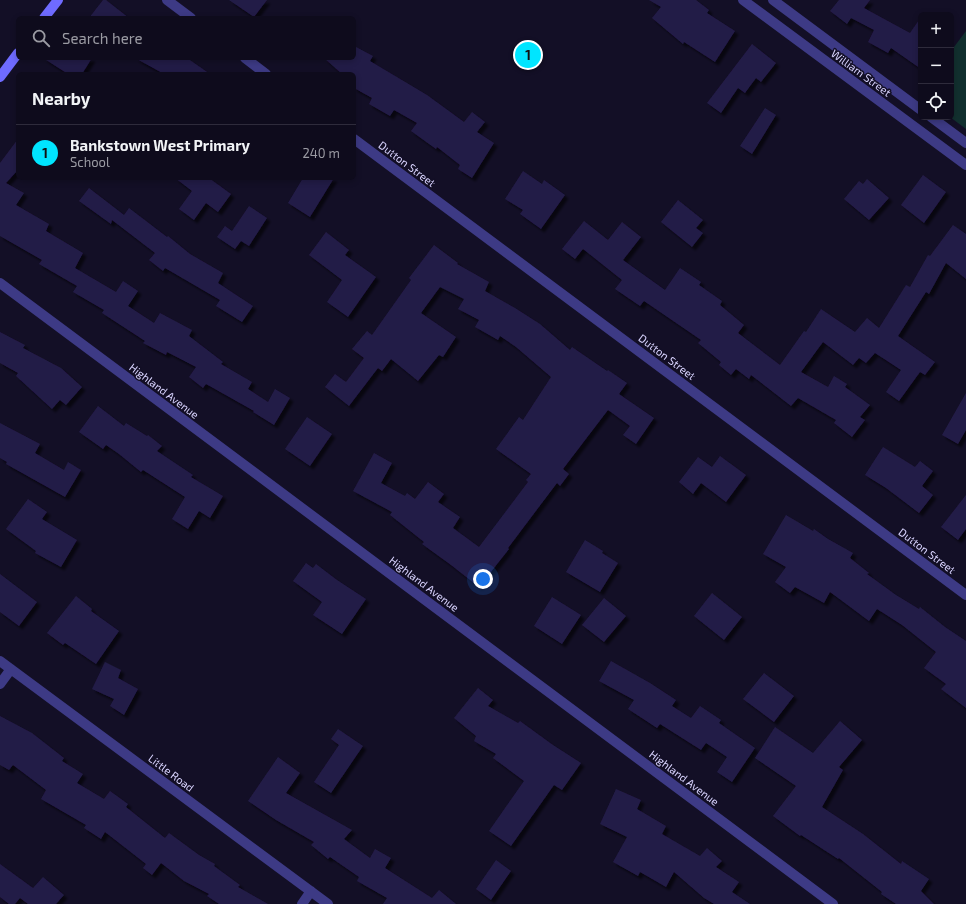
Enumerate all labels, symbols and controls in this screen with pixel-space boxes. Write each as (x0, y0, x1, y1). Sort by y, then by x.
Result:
map controls (918, 12, 954, 120)
button: + (918, 12, 954, 48)
search box (16, 16, 356, 60)
icon: search (30, 27, 52, 49)
text: Search here (62, 29, 143, 47)
pin: 1 (515, 40, 541, 70)
street label: William Street (829, 46, 894, 99)
button: − (918, 48, 954, 84)
button: locate (918, 84, 954, 120)
text: Nearby (32, 88, 90, 108)
text: Bankstown West Primary (70, 136, 250, 154)
street label: Dutton Street (376, 138, 438, 189)
text: 1 (42, 145, 48, 161)
text: 240 m (303, 145, 340, 161)
text: School (70, 154, 110, 170)
street label: Dutton Street (636, 331, 698, 382)
street label: Highland Avenue (127, 360, 202, 421)
street label: Dutton Street (896, 525, 958, 576)
street label: Highland Avenue (387, 553, 462, 614)
your location (473, 569, 493, 589)
street label: Highland Avenue (647, 747, 722, 808)
street label: Little Road (146, 751, 197, 794)

